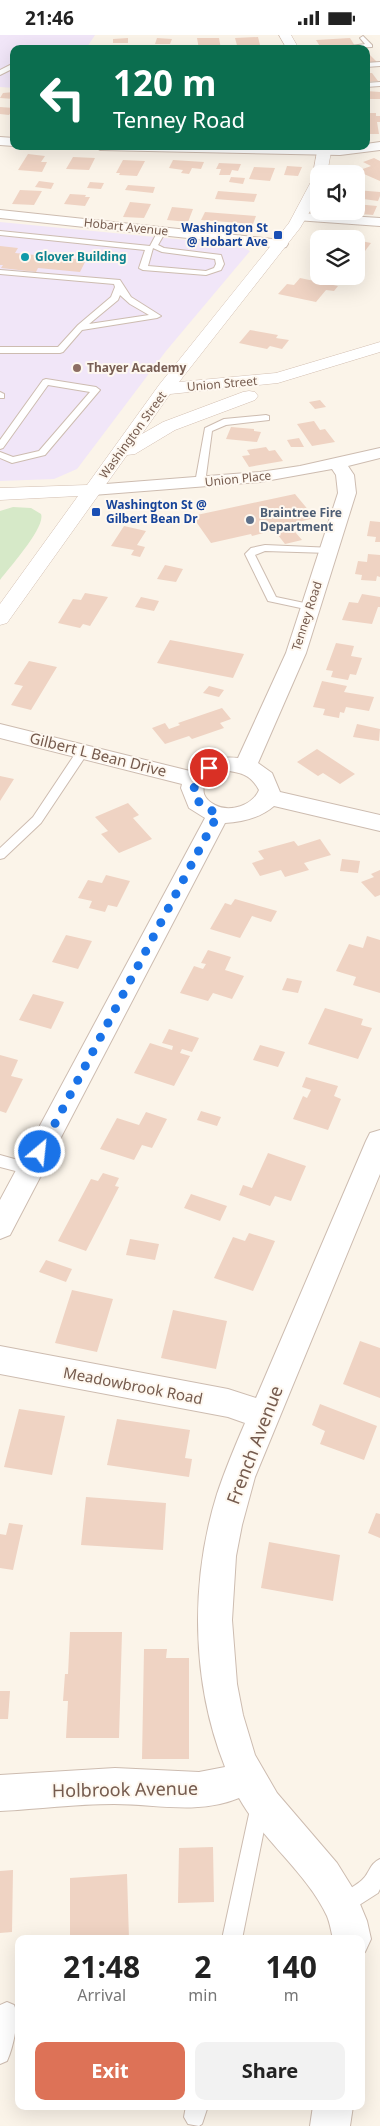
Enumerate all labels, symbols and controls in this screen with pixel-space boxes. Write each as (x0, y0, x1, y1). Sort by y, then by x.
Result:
text: 21:46 (25, 5, 74, 31)
text: 120 m (113, 59, 216, 106)
icon: left (30, 65, 95, 130)
text: Tenney Road (113, 104, 245, 134)
map controls (310, 165, 365, 285)
button: sound (310, 165, 365, 220)
street label: Hobart Avenue (83, 214, 169, 239)
place label: Washington St @ Hobart Ave (181, 219, 268, 250)
marker: Washington St @ Hobart Ave (272, 229, 284, 241)
button: layers (310, 230, 365, 285)
place label: Glover Building (35, 248, 127, 265)
marker: Glover Building (19, 251, 31, 263)
place label: Thayer Academy (87, 359, 187, 376)
marker: Thayer Academy (71, 362, 83, 374)
street label: Union Street (186, 372, 259, 395)
street label: Washington Street (95, 387, 171, 482)
street label: Union Place (204, 467, 272, 490)
place label: Washington St @ Gilbert Bean Dr (106, 496, 207, 527)
place label: Braintree Fire Department (260, 504, 342, 535)
marker: Washington St @ Gilbert Bean Dr (90, 506, 102, 518)
marker: Braintree Fire Department (244, 514, 256, 526)
street label: Tenney Road (287, 579, 326, 653)
street label: Gilbert L Bean Drive (28, 727, 169, 781)
pin (188, 747, 230, 789)
icon: arrive (195, 754, 223, 782)
position arrow (13, 1125, 65, 1177)
street label: Meadowbrook Road (62, 1362, 205, 1408)
street label: French Avenue (220, 1382, 288, 1507)
street label: Holbrook Avenue (52, 1776, 198, 1802)
text: 21:48 (63, 1946, 140, 1987)
text: 2 (194, 1946, 211, 1987)
text: 140 (265, 1946, 317, 1987)
text: Arrival (77, 1984, 126, 2006)
text: min (188, 1984, 217, 2006)
text: m (284, 1984, 299, 2006)
button: Exit (35, 2042, 185, 2100)
button: Share (195, 2042, 345, 2100)

